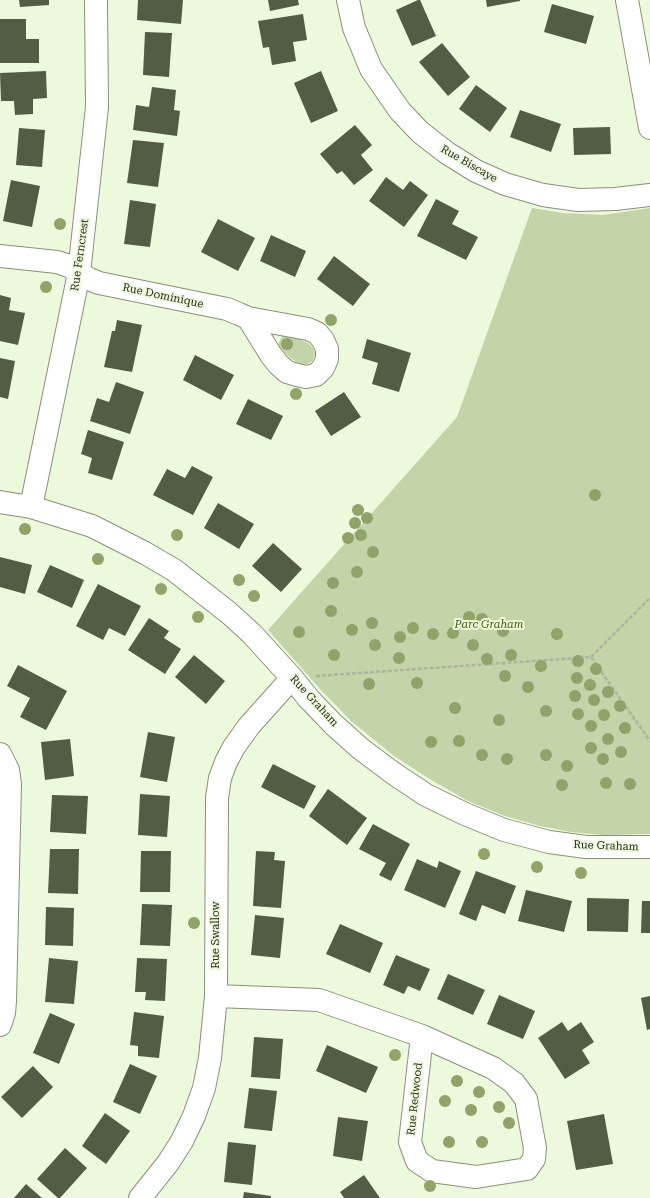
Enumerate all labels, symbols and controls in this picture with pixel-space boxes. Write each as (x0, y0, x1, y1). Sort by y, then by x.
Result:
street label: Rue Biscaye (438, 142, 500, 186)
street label: Rue Ferncrest (68, 218, 92, 292)
street label: Rue Dominique (121, 281, 205, 311)
park label: Parc Graham (455, 618, 523, 632)
street label: Rue Graham (287, 673, 341, 729)
street label: Rue Graham (573, 838, 639, 854)
street label: Rue Swallow (209, 901, 223, 969)
street label: Rue Redwood (405, 1062, 425, 1136)

